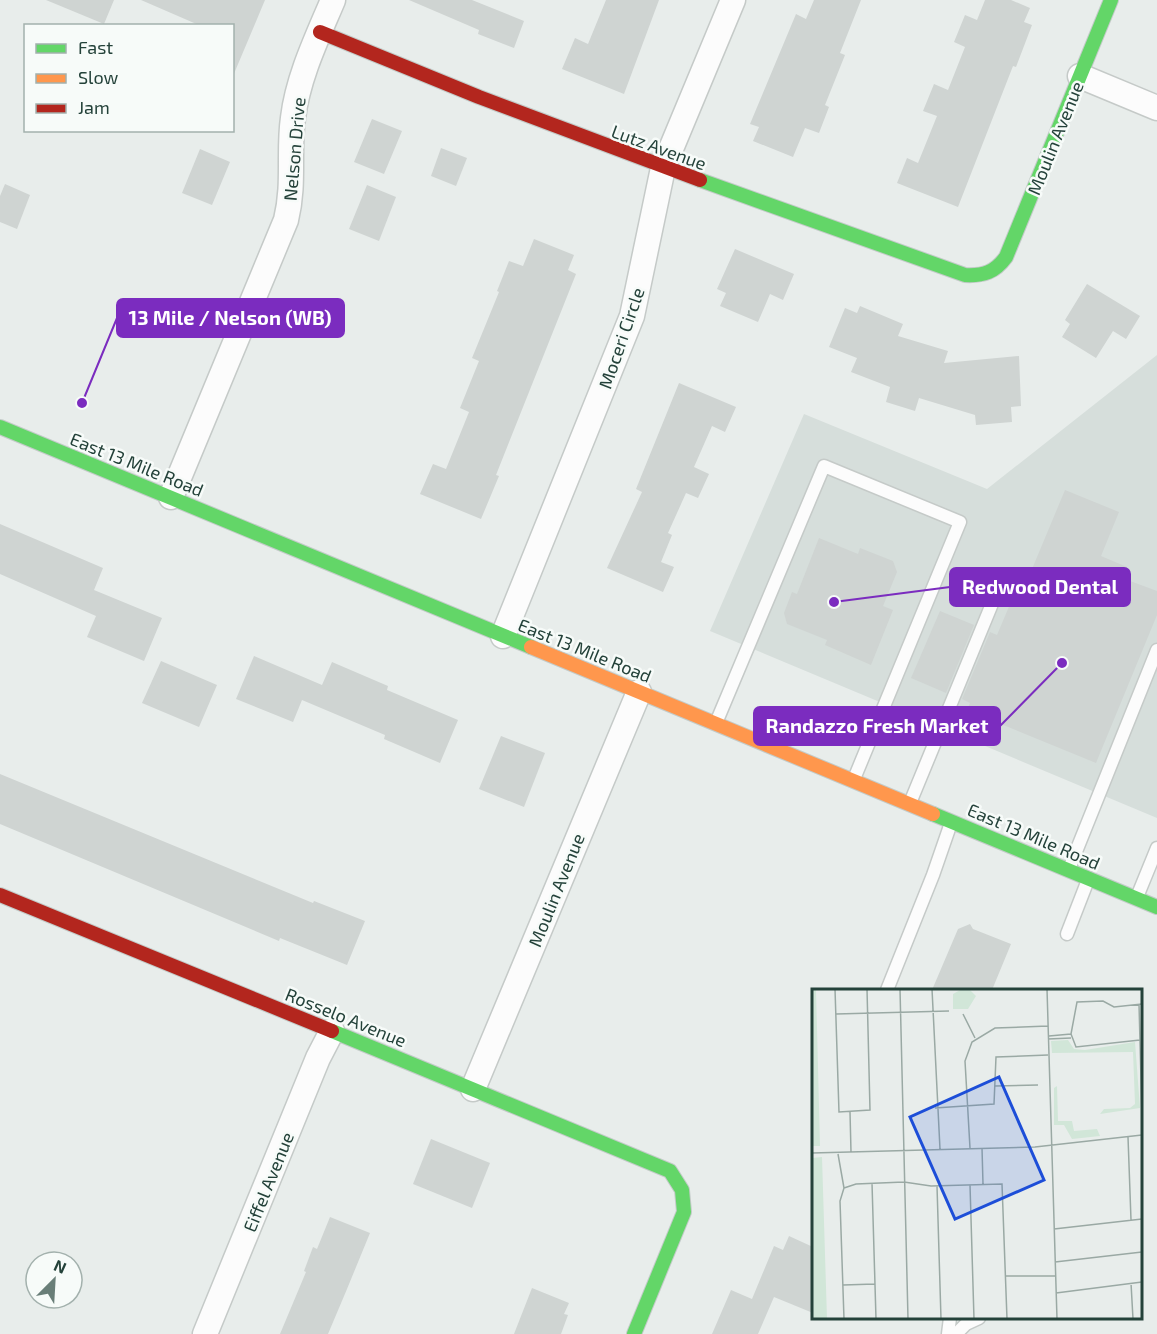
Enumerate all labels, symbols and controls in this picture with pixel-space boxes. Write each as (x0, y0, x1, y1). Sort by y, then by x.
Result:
legend (24, 24, 234, 132)
text: Fast (78, 36, 113, 58)
text: Slow (78, 66, 119, 88)
street label: Moulin Avenue (1022, 78, 1088, 198)
text: Jam (78, 96, 110, 118)
street label: Nelson Drive (278, 96, 310, 202)
street label: Lutz Avenue (609, 120, 709, 174)
street label: Moceri Circle (593, 285, 649, 391)
callout: 13 Mile / Nelson (WB) (117, 299, 344, 337)
text: 13 Mile / Nelson (WB) (129, 305, 331, 329)
street label: East 13 Mile Road (67, 427, 207, 501)
callout: Redwood Dental (950, 568, 1130, 606)
text: Redwood Dental (962, 574, 1118, 598)
street label: East 13 Mile Road (515, 613, 655, 687)
callout: Randazzo Fresh Market (754, 707, 1000, 745)
text: Randazzo Fresh Market (766, 713, 988, 737)
street label: East 13 Mile Road (964, 798, 1104, 874)
street label: Moulin Avenue (523, 830, 589, 950)
street label: Rosselo Avenue (282, 983, 410, 1051)
inset map (812, 989, 1142, 1319)
street label: Eiffel Avenue (238, 1129, 298, 1235)
north arrow (24, 1250, 84, 1310)
text: N (51, 1255, 69, 1277)

